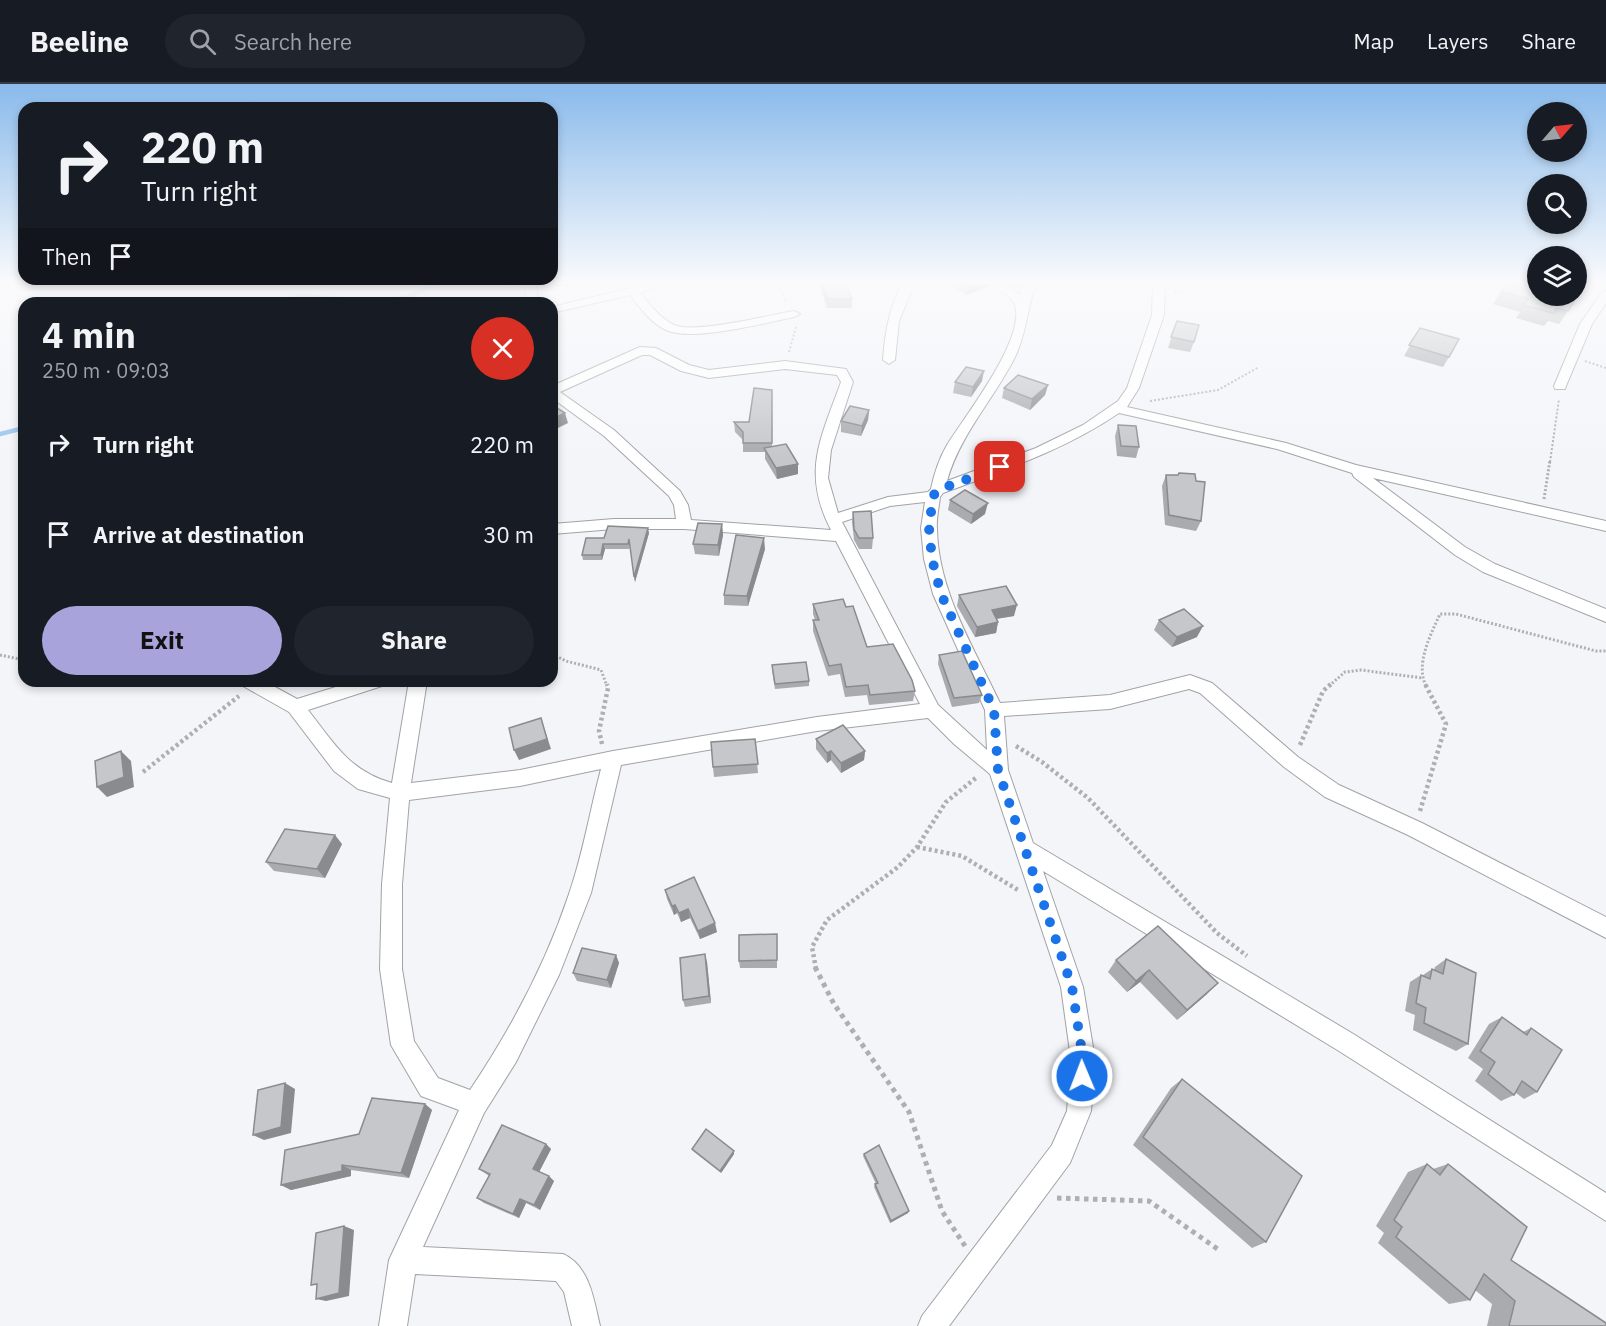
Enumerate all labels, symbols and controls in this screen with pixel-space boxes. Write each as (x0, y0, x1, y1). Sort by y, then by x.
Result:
search box (165, 14, 585, 68)
text: Beeline (30, 23, 129, 60)
icon: search (186, 25, 219, 58)
text: Search here (234, 27, 352, 56)
text: Map (1354, 27, 1394, 55)
text: Layers (1427, 27, 1489, 55)
text: Share (1522, 27, 1576, 55)
north arrow (1527, 102, 1587, 162)
map controls (1527, 102, 1587, 306)
text: 220 m (141, 120, 264, 175)
icon: right (42, 126, 120, 204)
text: Turn right (141, 173, 258, 208)
button: search (1527, 174, 1587, 234)
icon: arrive (104, 240, 137, 273)
text: Then (42, 242, 92, 271)
button: layers (1527, 246, 1587, 306)
text: 4 min (42, 311, 136, 358)
button: close (471, 317, 534, 380)
text: 250 m · 09:03 (42, 357, 170, 384)
icon: right (42, 428, 75, 461)
text: Turn right (93, 430, 194, 459)
text: 220 m (470, 430, 534, 459)
pin (974, 441, 1025, 492)
icon: arrive (983, 450, 1016, 483)
icon: arrive (42, 518, 75, 551)
text: Arrive at destination (93, 520, 304, 549)
text: 30 m (483, 520, 534, 549)
button: Exit (42, 606, 282, 675)
button: Share (294, 606, 534, 675)
position arrow (1050, 1044, 1114, 1108)

